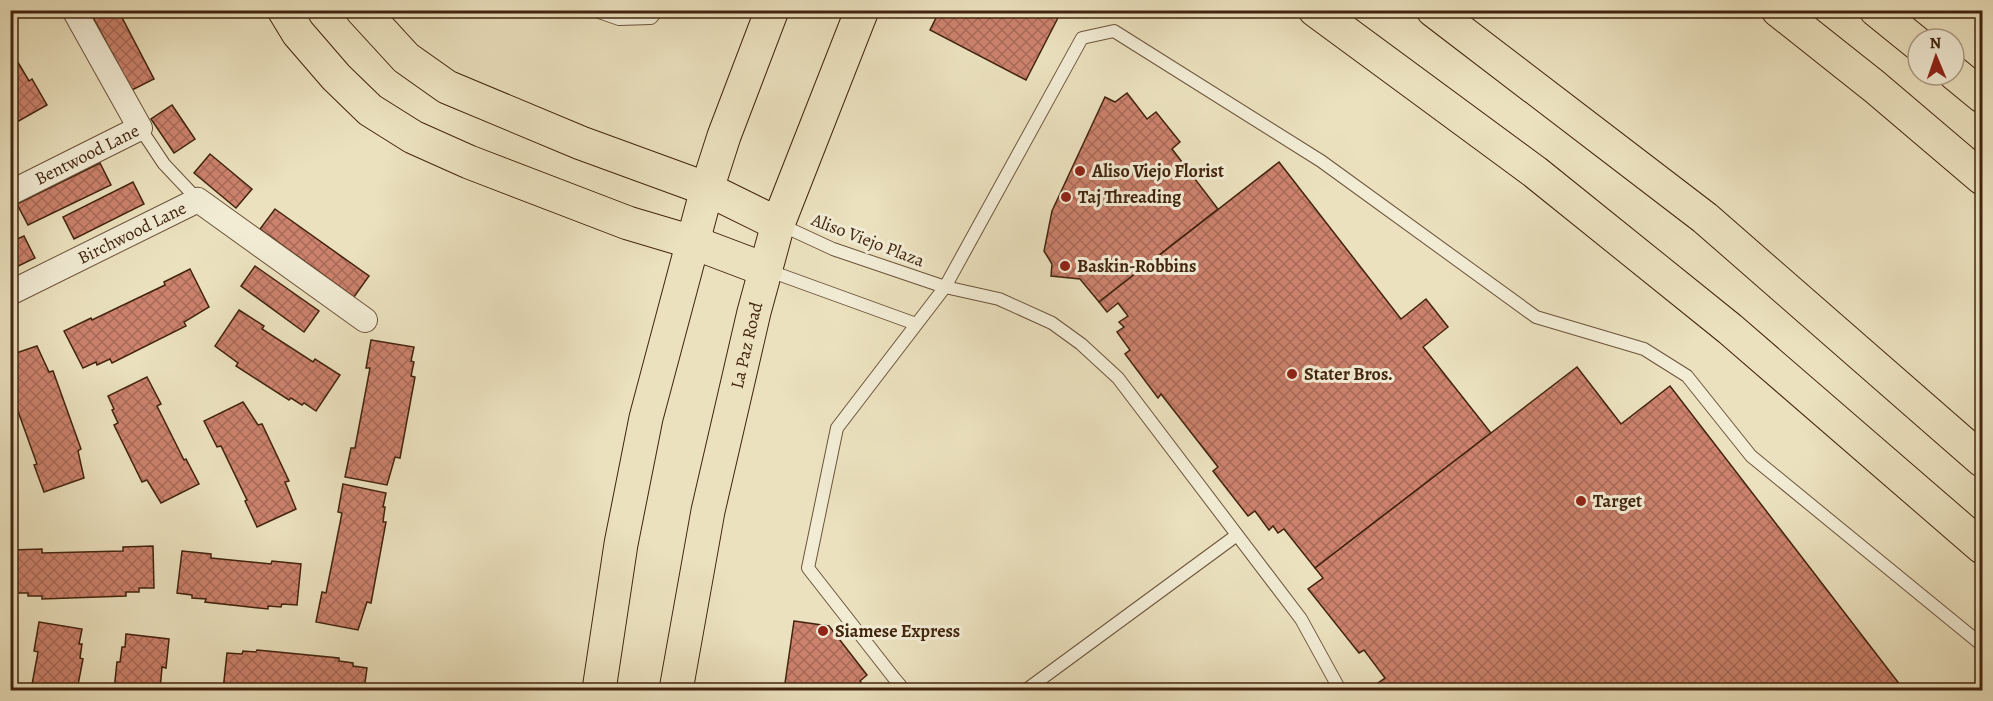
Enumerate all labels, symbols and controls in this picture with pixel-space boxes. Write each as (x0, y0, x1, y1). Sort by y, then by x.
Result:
north arrow (1906, 27, 1966, 87)
text: N (1929, 32, 1942, 54)
street label: Bentwood Lane (31, 118, 143, 191)
place label: Aliso Viejo Florist (1091, 159, 1224, 183)
marker: Aliso Viejo Florist (1073, 164, 1087, 178)
place label: Taj Threading (1078, 185, 1182, 209)
marker: Taj Threading (1059, 190, 1073, 204)
street label: Birchwood Lane (74, 196, 190, 270)
street label: Aliso Viejo Plaza (807, 207, 928, 273)
place label: Baskin-Robbins (1077, 254, 1196, 278)
marker: Baskin-Robbins (1058, 259, 1072, 273)
street label: La Paz Road (725, 299, 768, 391)
place label: Stater Bros. (1304, 362, 1393, 386)
marker: Stater Bros. (1285, 367, 1299, 381)
place label: Target (1593, 489, 1642, 513)
marker: Target (1574, 494, 1588, 508)
place label: Siamese Express (835, 619, 960, 643)
marker: Siamese Express (816, 624, 830, 638)

